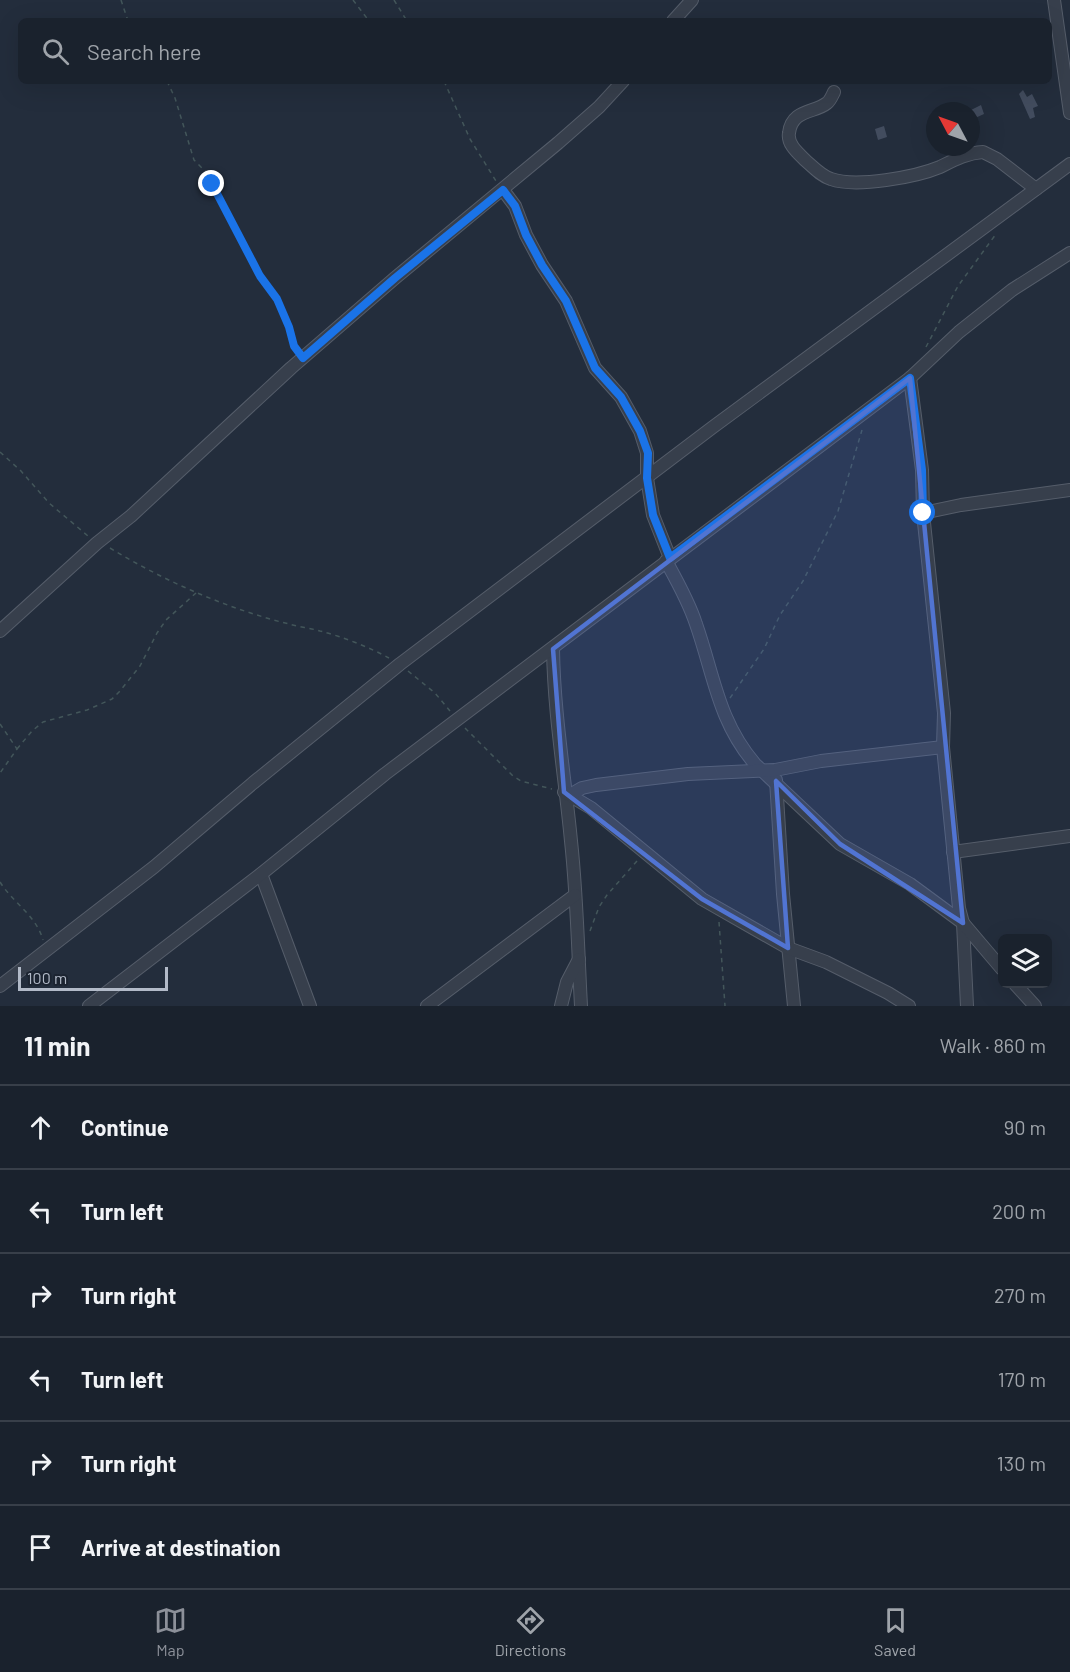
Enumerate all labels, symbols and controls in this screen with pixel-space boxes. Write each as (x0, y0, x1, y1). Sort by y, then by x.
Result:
search box (18, 18, 1052, 84)
icon: search (39, 35, 72, 68)
text: Search here (87, 38, 201, 64)
north arrow (926, 102, 980, 156)
route end (198, 170, 224, 196)
route start (909, 499, 935, 525)
map controls (998, 934, 1052, 988)
button: layers (998, 934, 1052, 988)
scale bar (18, 964, 168, 992)
text: 100 m (27, 968, 67, 987)
text: 11 min (24, 1030, 90, 1061)
text: Walk · 860 m (940, 1033, 1046, 1057)
icon: ahead (24, 1111, 57, 1144)
text: Continue (81, 1114, 169, 1140)
text: 90 m (1004, 1115, 1046, 1139)
icon: left (24, 1195, 57, 1228)
text: Turn left (81, 1198, 164, 1224)
text: 200 m (992, 1199, 1046, 1223)
icon: right (24, 1279, 57, 1312)
text: Turn right (81, 1282, 176, 1308)
text: 270 m (994, 1283, 1046, 1307)
icon: left (24, 1363, 57, 1396)
text: Turn left (81, 1366, 164, 1392)
text: 170 m (998, 1367, 1046, 1391)
icon: right (24, 1447, 57, 1480)
text: Turn right (81, 1450, 176, 1476)
text: 130 m (997, 1451, 1046, 1475)
icon: arrive (24, 1531, 57, 1564)
text: Arrive at destination (81, 1534, 280, 1560)
tab: Map (154, 1604, 187, 1659)
tab: Directions (495, 1604, 566, 1659)
tab: Saved (874, 1604, 916, 1659)

